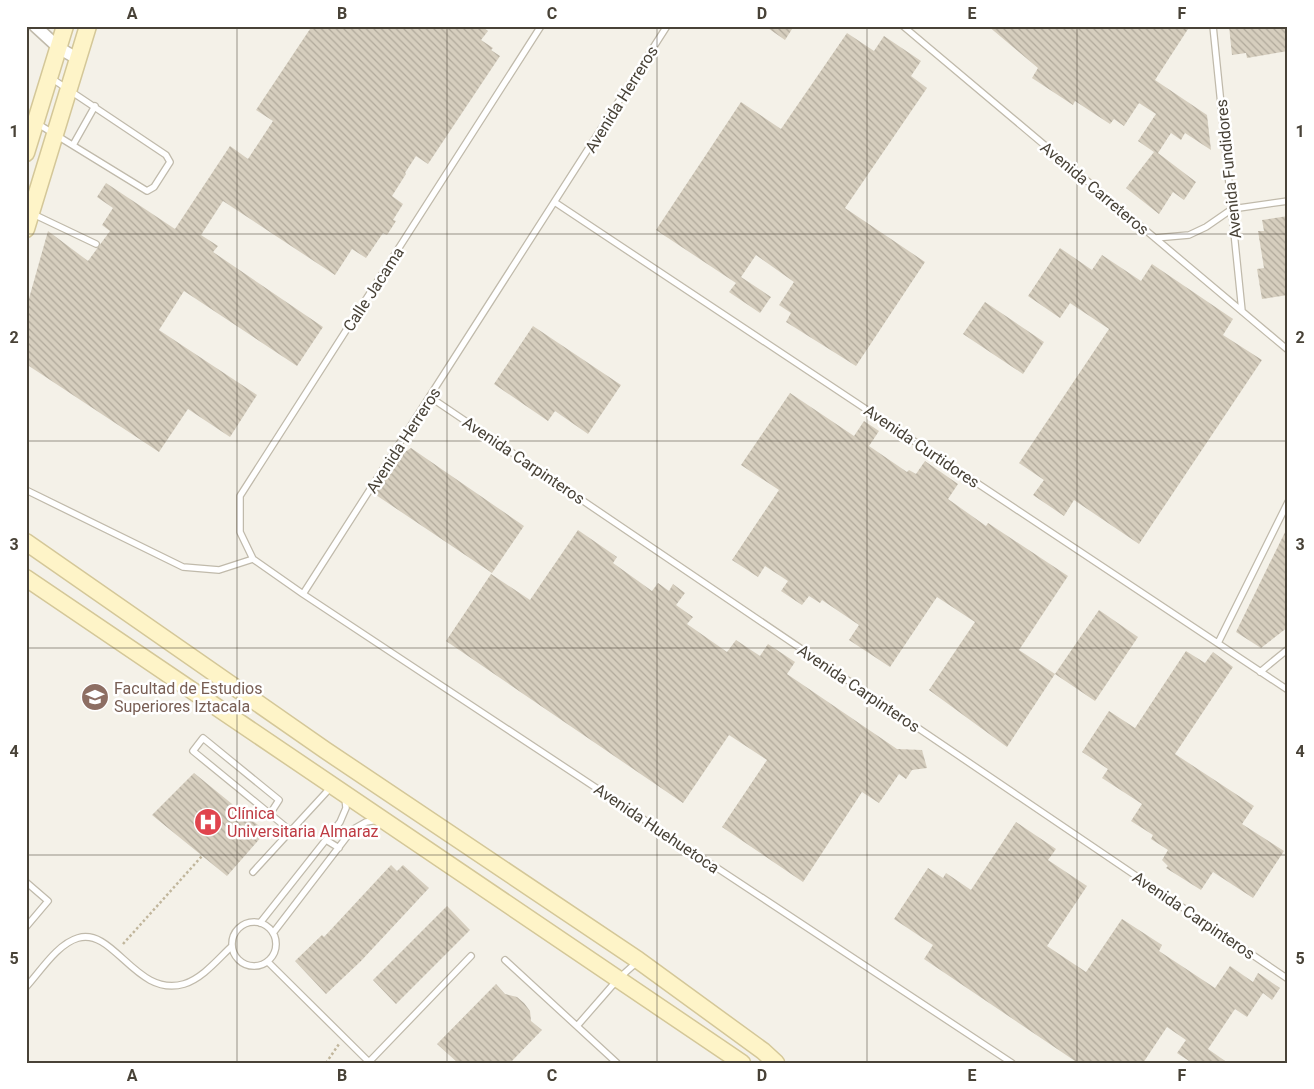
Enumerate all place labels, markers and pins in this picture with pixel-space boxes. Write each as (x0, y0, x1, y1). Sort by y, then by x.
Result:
place label: Facultad de Estudios Superiores Iztacala (114, 679, 262, 716)
school or university icon: Facultad de Estudios Superiores Iztacala (80, 682, 110, 712)
place label: Clínica Universitaria Almaraz (227, 804, 379, 841)
hospital icon: Clínica Universitaria Almaraz (193, 807, 223, 837)

